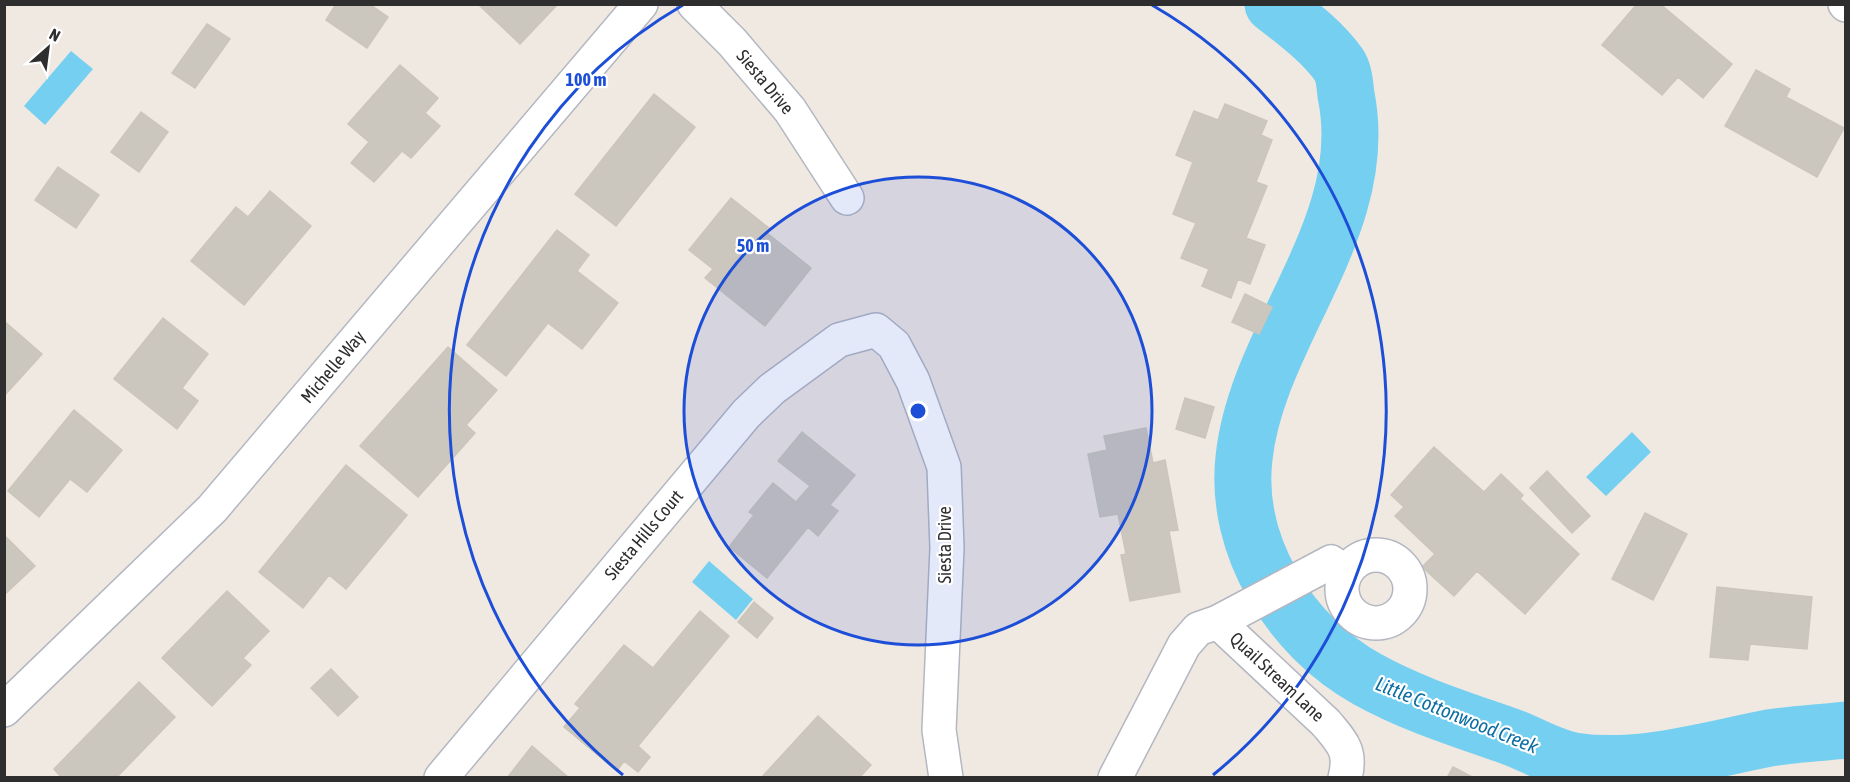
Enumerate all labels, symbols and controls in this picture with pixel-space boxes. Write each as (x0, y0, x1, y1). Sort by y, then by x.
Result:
north arrow (18, 18, 78, 78)
text: N (47, 25, 63, 45)
street label: Siesta Drive (733, 45, 798, 118)
text: 100 m (566, 69, 606, 90)
text: 50 m (737, 235, 769, 256)
street label: Michelle Way (296, 326, 369, 407)
centre of rings (908, 401, 928, 421)
street label: Siesta Hills Court (600, 485, 687, 584)
street label: Siesta Drive (934, 506, 955, 584)
street label: Quail Stream Lane (1226, 628, 1329, 726)
water label: Little Cottonwood Creek (1373, 671, 1542, 758)

